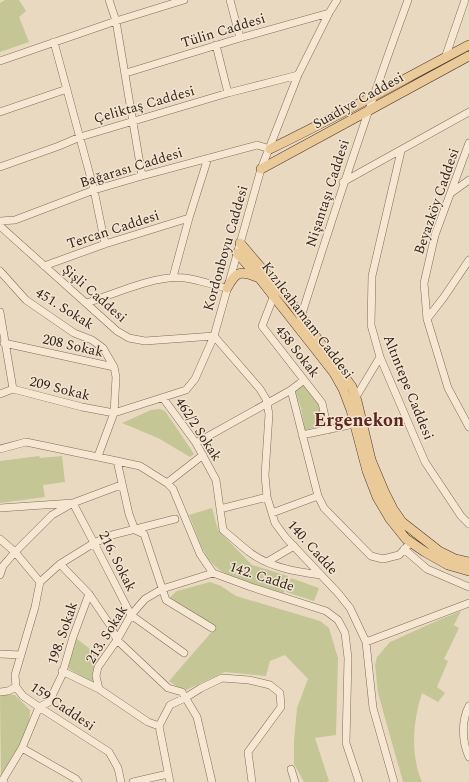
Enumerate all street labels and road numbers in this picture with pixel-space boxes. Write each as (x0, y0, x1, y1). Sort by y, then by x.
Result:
street label: Tülin Caddesi (178, 8, 268, 53)
street label: Suadiye Caddesi (309, 67, 408, 134)
street label: Çeliktaş Caddesi (91, 80, 197, 129)
street label: Nişantaşı Caddesi (300, 137, 355, 250)
street label: Bağarası Caddesi (77, 142, 185, 193)
street label: Beyazköy Caddesi (408, 145, 465, 257)
street label: Kordonboyu Caddesi (198, 183, 253, 313)
street label: Tercan Caddesi (64, 205, 162, 254)
street label: Kızılcahamam Caddesi (256, 257, 359, 383)
street label: Şişli Caddesi (58, 259, 132, 327)
street label: 451. Sokak (31, 282, 98, 335)
street label: 458 Sokak (270, 320, 325, 382)
street label: 208 Sokak (40, 328, 106, 363)
street label: Altıntepe Caddesi (378, 331, 439, 443)
street label: 209 Sokak (27, 371, 93, 406)
street label: 462/2 Sokak (170, 393, 227, 466)
street label: 140. Cadde (282, 515, 343, 580)
street label: 216. Sokak (93, 527, 142, 595)
street label: 142. Cadde (227, 556, 297, 597)
street label: 198. Sokak (42, 599, 83, 668)
street label: 213. Sokak (80, 601, 133, 668)
street label: 159 Caddesi (26, 677, 99, 736)

